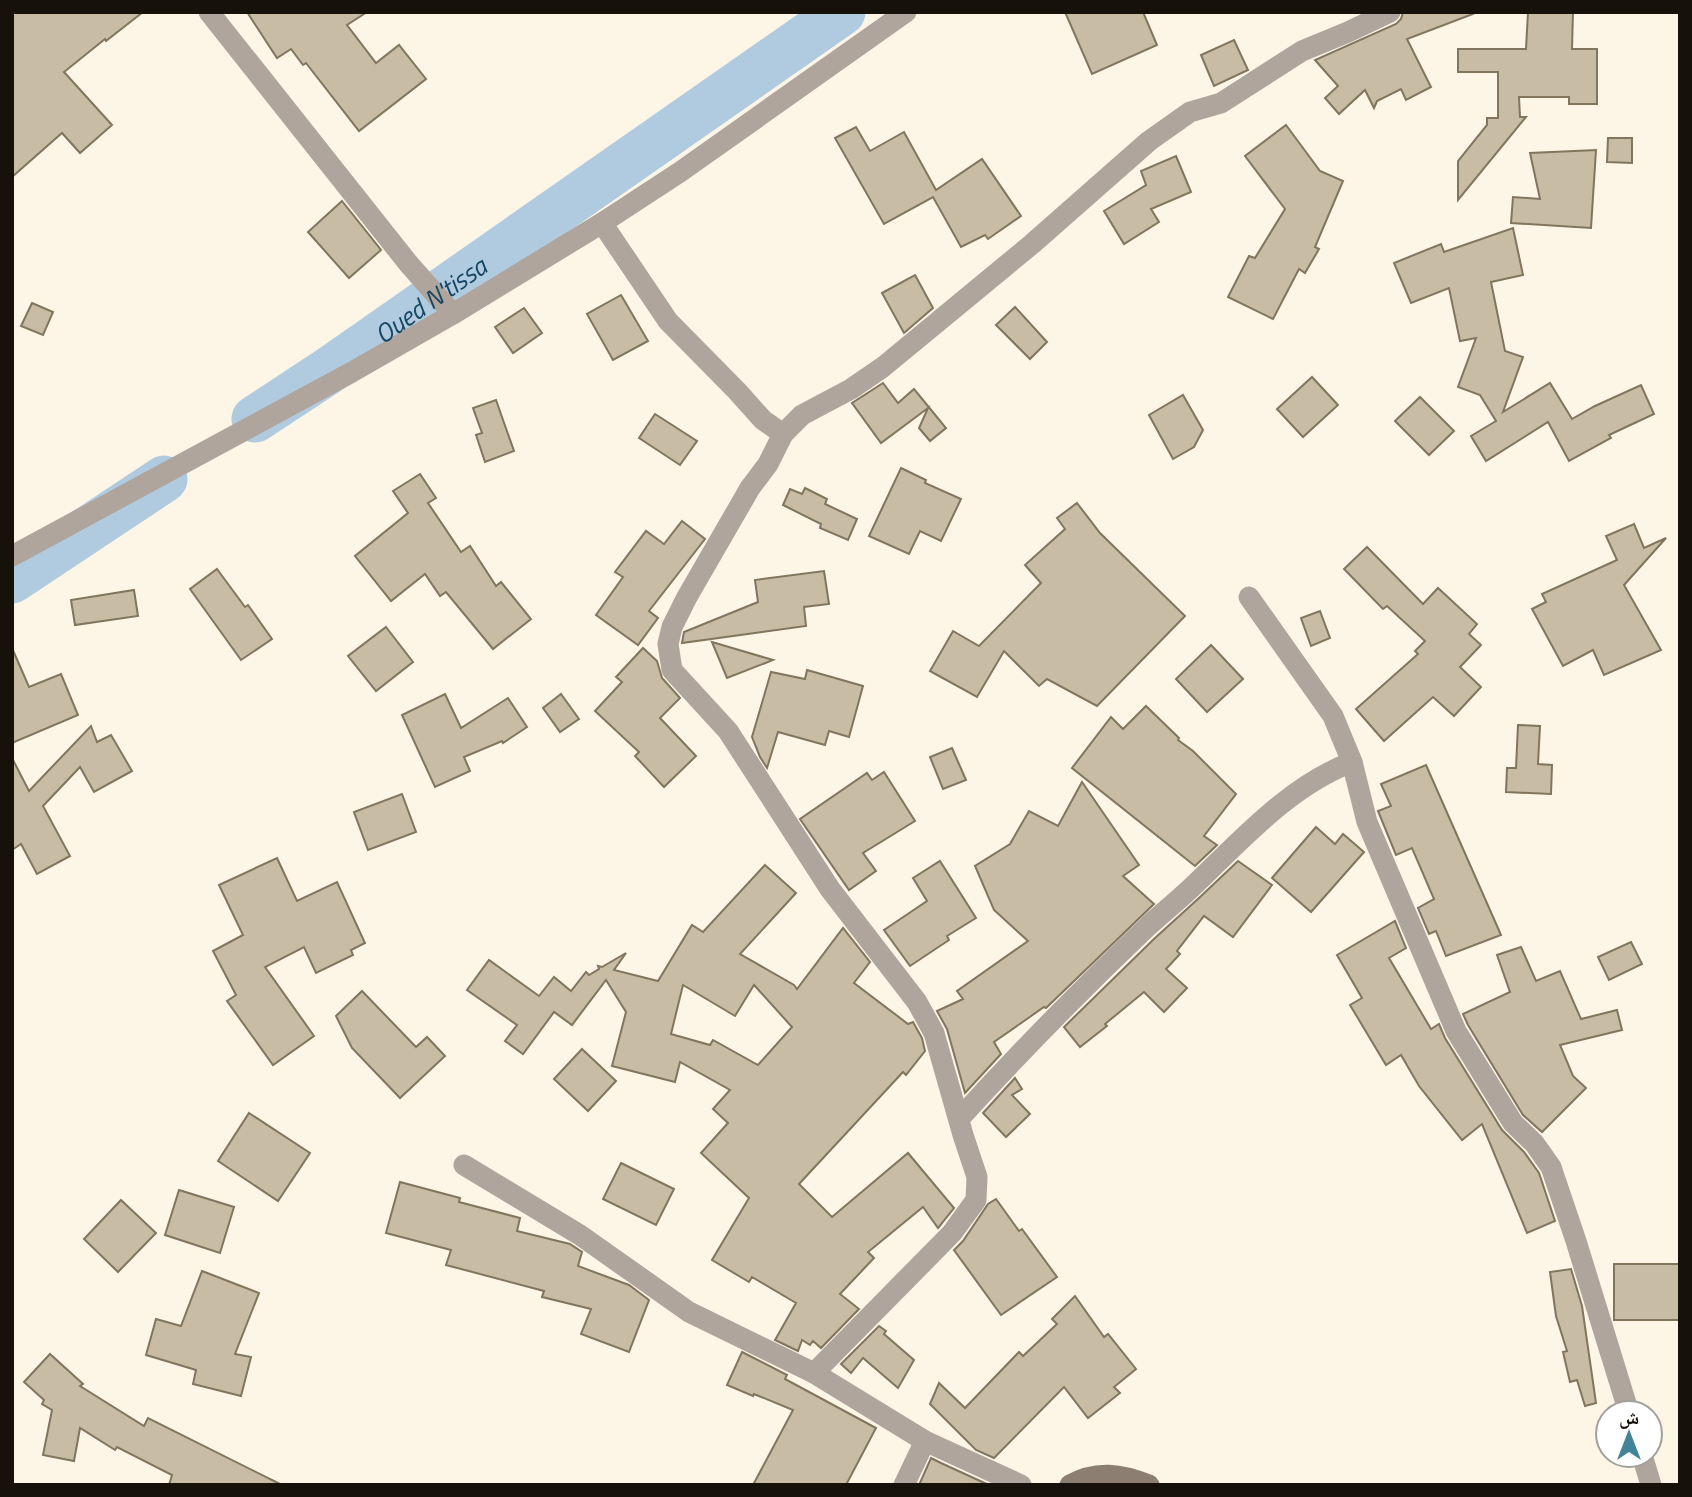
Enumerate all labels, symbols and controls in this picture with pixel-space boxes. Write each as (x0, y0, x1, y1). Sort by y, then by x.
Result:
water label: Oued N'tissa (366, 245, 496, 353)
north arrow (1594, 1399, 1664, 1469)
text: ش (1619, 1402, 1639, 1431)

